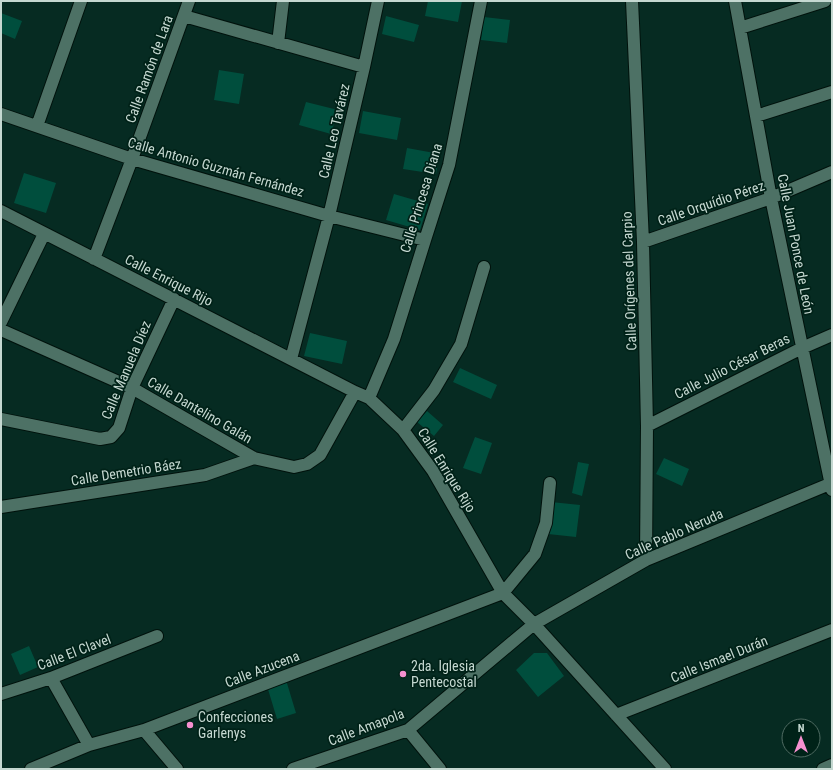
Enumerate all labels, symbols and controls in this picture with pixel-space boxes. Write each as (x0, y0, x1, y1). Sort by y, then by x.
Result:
street label: Calle Ramón de Lara (122, 13, 176, 125)
street label: Calle Leo Tavárez (315, 82, 353, 180)
street label: Calle Antonio Guzmán Fernández (126, 134, 306, 200)
street label: Calle Princesa Diana (397, 141, 445, 255)
street label: Calle Juan Ponce de León (775, 173, 817, 315)
street label: Calle Orquídio Pérez (655, 177, 767, 229)
street label: Calle Orígenes del Carpio (619, 211, 639, 351)
street label: Calle Enrique Rijo (122, 251, 216, 309)
street label: Calle Manuela Díez (98, 318, 154, 422)
street label: Calle Julio César Beras (672, 330, 792, 402)
street label: Calle Dantelino Galán (145, 374, 255, 446)
street label: Calle Enrique Rijo (415, 425, 479, 515)
street label: Calle Demetrio Báez (70, 455, 182, 489)
street label: Calle Pablo Neruda (623, 505, 725, 563)
street label: Calle El Clavel (35, 631, 113, 673)
street label: Calle Ismael Durán (668, 632, 770, 686)
street label: Calle Azucena (223, 647, 301, 691)
place label: 2da. Iglesia Pentecostal (411, 658, 477, 690)
marker: 2da. Iglesia Pentecostal (398, 669, 408, 679)
street label: Calle Amapola (326, 705, 406, 749)
place label: Confecciones Garlenys (198, 709, 273, 741)
north arrow (781, 718, 821, 758)
marker: Confecciones Garlenys (185, 720, 195, 730)
text: N (798, 722, 805, 735)

